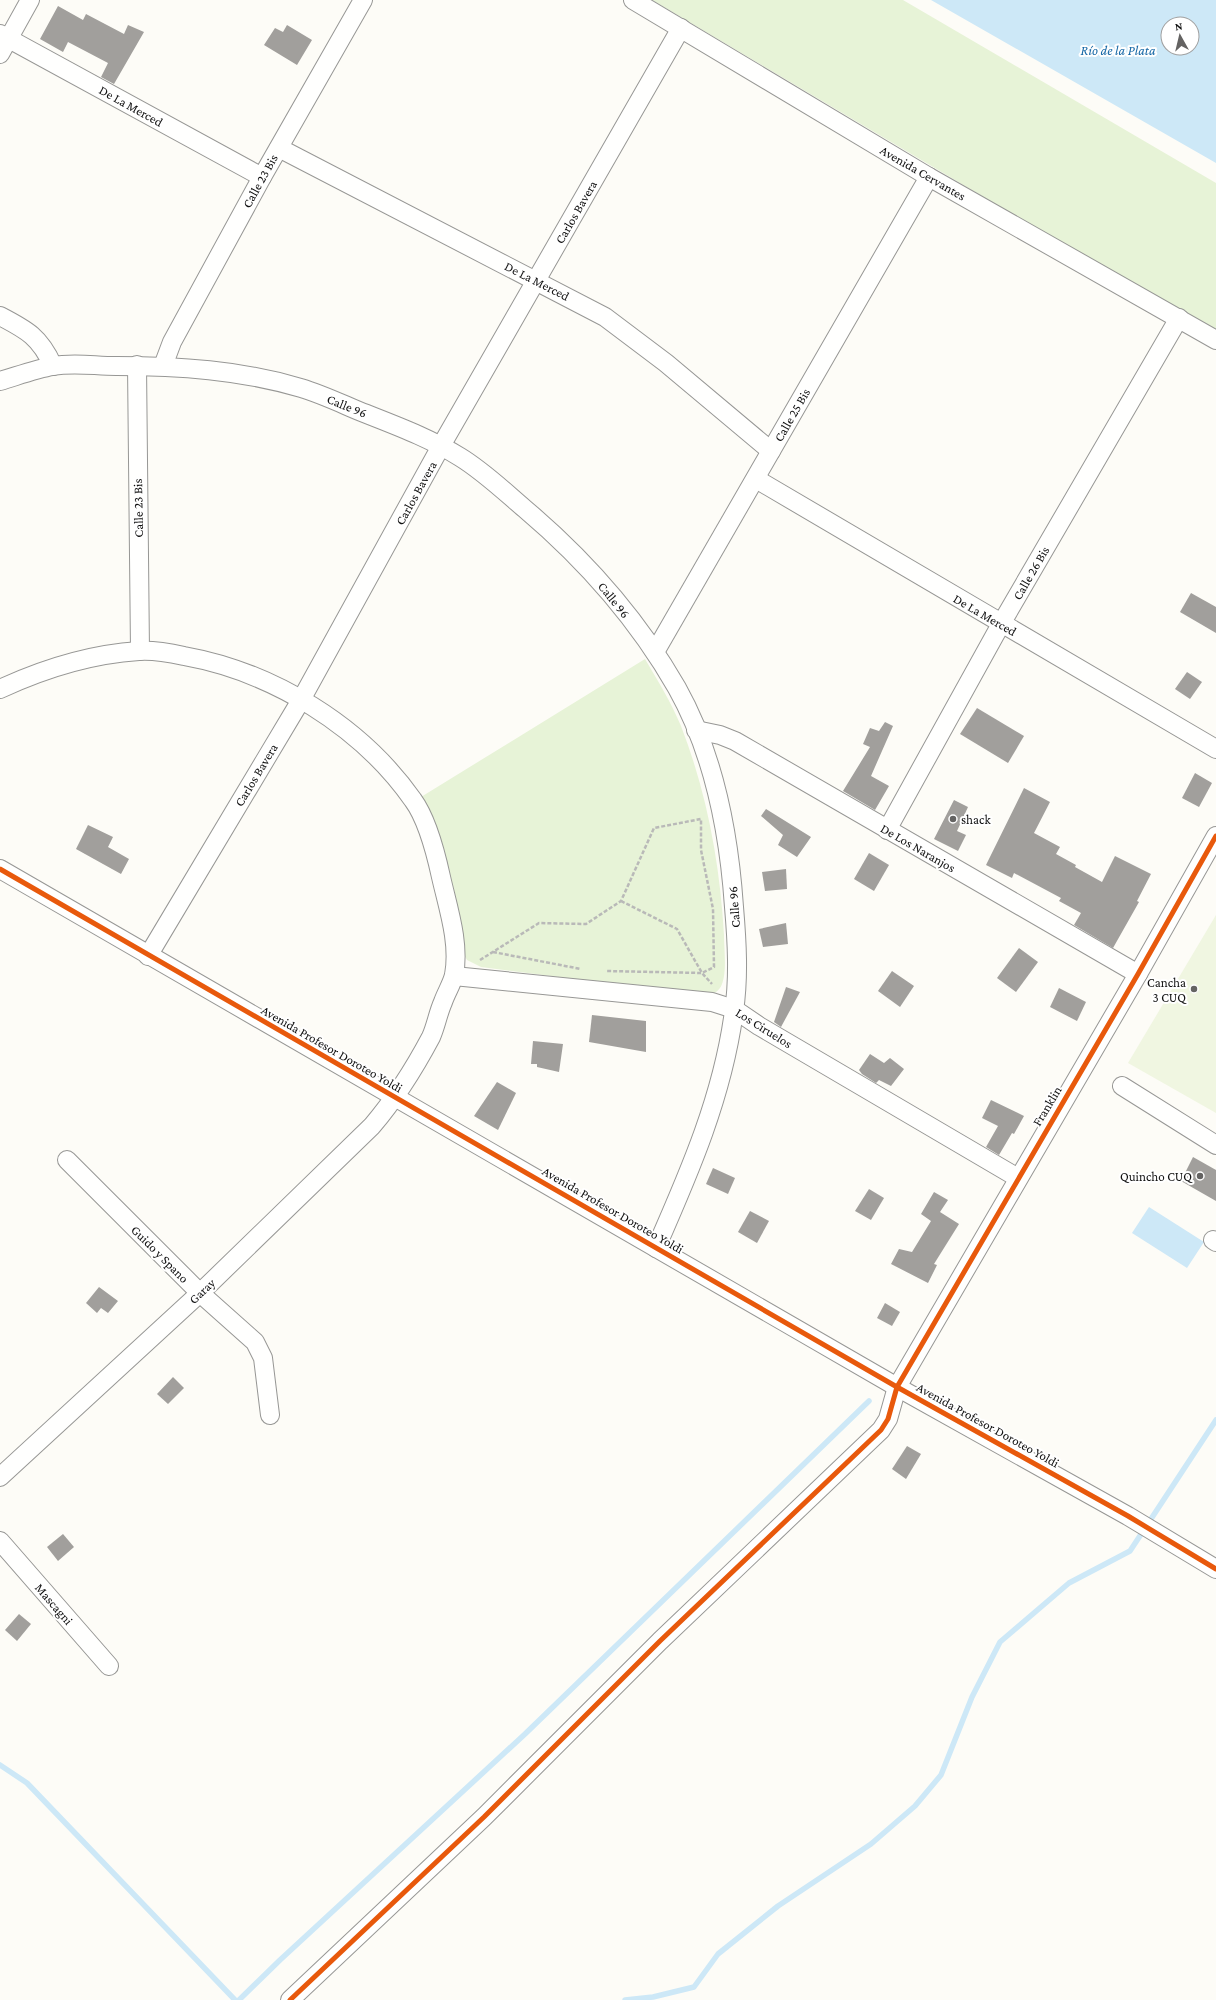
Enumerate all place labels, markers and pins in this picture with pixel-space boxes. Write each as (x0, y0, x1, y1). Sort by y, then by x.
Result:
place label: shack (961, 812, 991, 827)
marker: shack (948, 814, 958, 824)
place label: Cancha 3 CUQ (1147, 975, 1187, 1005)
marker: Cancha 3 CUQ (1189, 984, 1199, 994)
place label: Quincho CUQ (1120, 1169, 1193, 1184)
marker: Quincho CUQ (1195, 1171, 1205, 1181)

